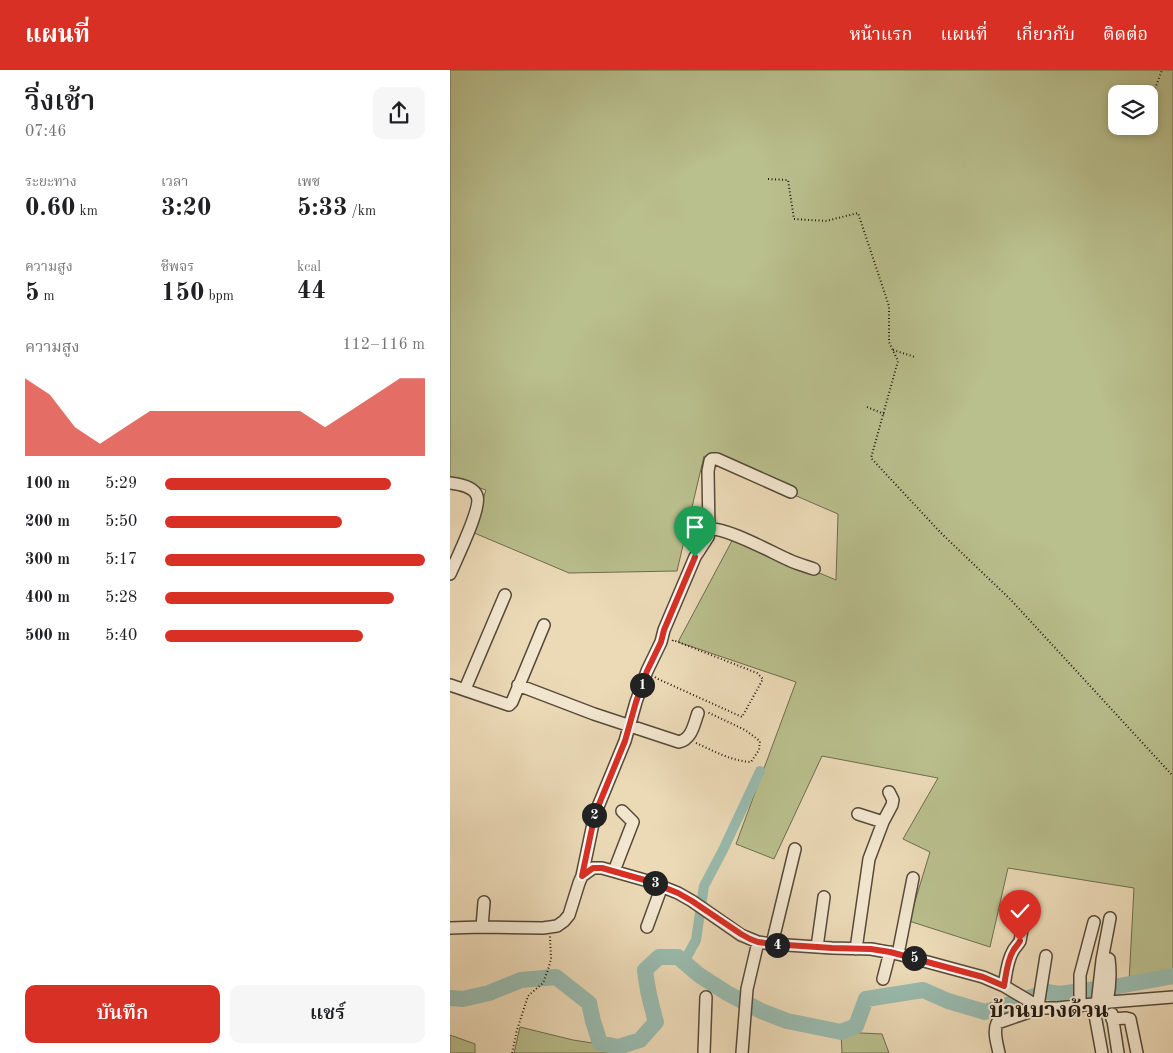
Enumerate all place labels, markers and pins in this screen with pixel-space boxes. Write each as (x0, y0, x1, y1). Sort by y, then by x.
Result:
pin (674, 506, 716, 557)
pin: 1 (630, 672, 654, 698)
pin: 2 (582, 802, 606, 828)
pin: 3 (642, 870, 668, 896)
pin (999, 890, 1041, 941)
pin: 4 (764, 932, 790, 958)
pin: 5 (902, 946, 926, 970)

